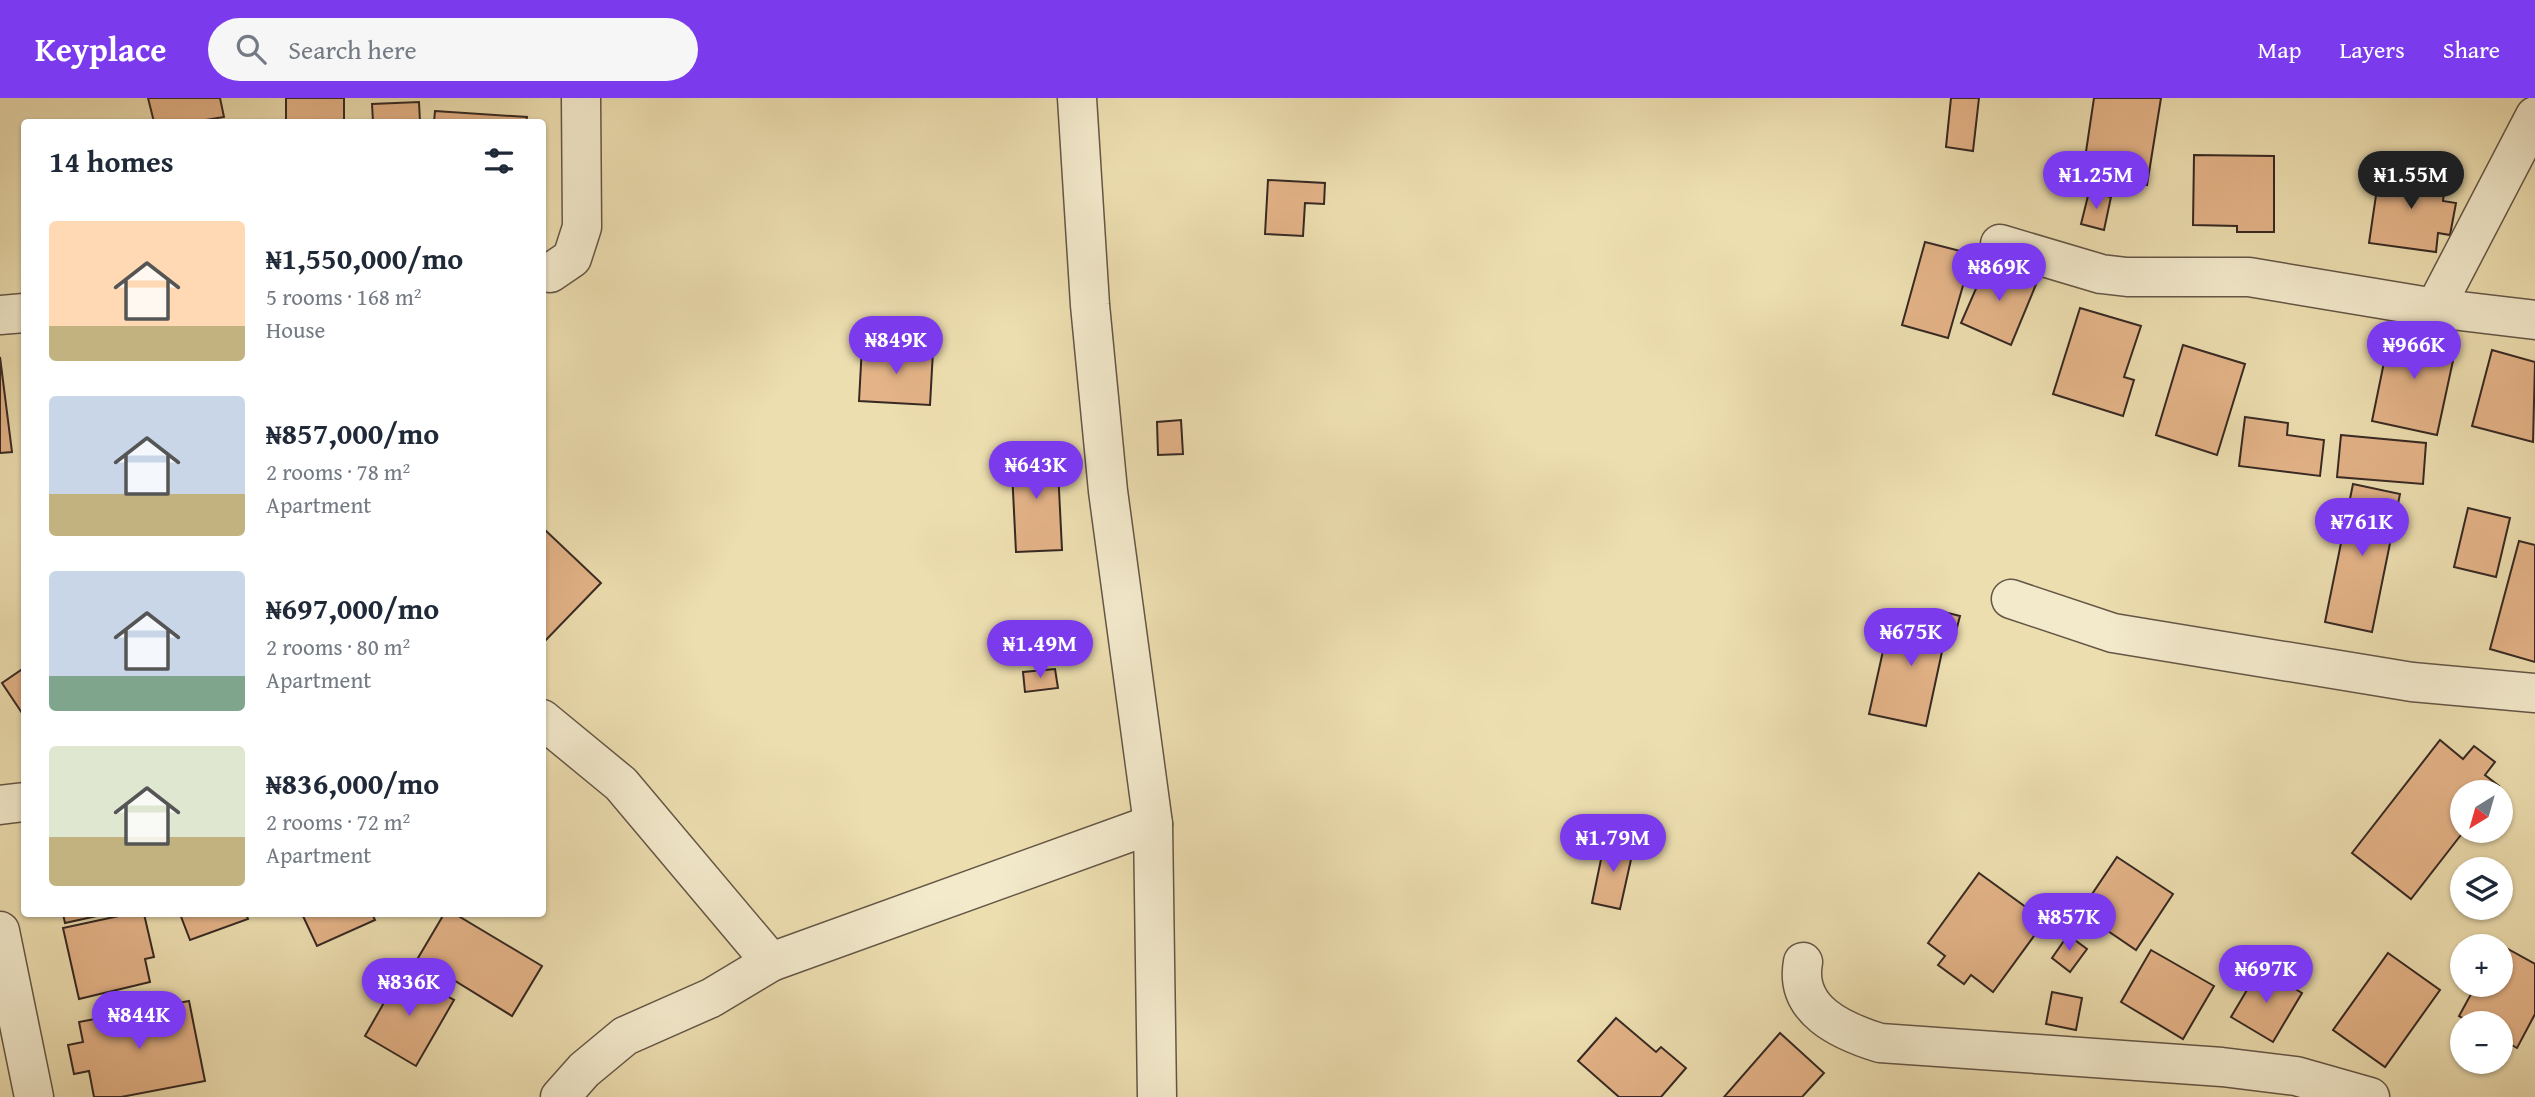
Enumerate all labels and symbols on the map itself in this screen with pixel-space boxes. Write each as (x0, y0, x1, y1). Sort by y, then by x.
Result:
pin: ₦1.25M (2039, 152, 2153, 211)
pin: ₦1.55M (2354, 152, 2468, 211)
pin: ₦869K (1950, 244, 2048, 303)
pin: ₦849K (847, 316, 945, 376)
pin: ₦966K (2365, 322, 2463, 381)
pin: ₦643K (987, 442, 1085, 501)
pin: ₦761K (2313, 498, 2411, 558)
pin: ₦675K (1862, 608, 1960, 668)
pin: ₦1.49M (983, 620, 1097, 680)
north arrow (2450, 780, 2513, 844)
pin: ₦1.79M (1556, 814, 1670, 874)
pin: ₦857K (2020, 894, 2118, 953)
pin: ₦697K (2217, 946, 2315, 1005)
pin: ₦836K (360, 958, 458, 1018)
pin: ₦844K (90, 992, 188, 1051)

